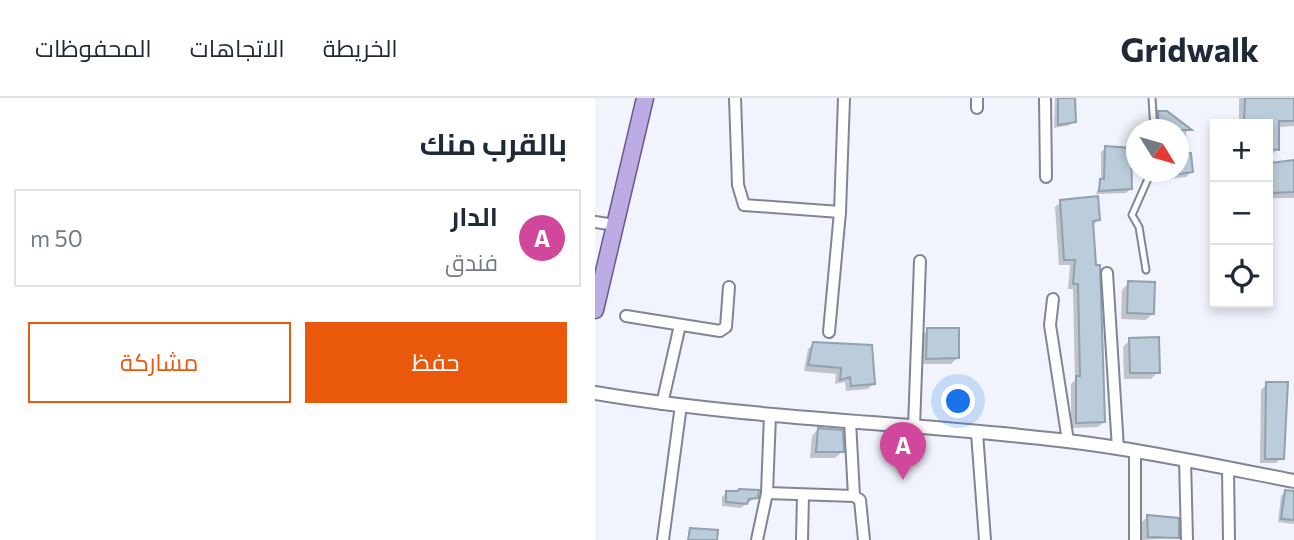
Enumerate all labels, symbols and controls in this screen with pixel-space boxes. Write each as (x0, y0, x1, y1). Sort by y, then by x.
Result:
text: Gridwalk (1120, 28, 1259, 69)
text: المحفوظات (35, 33, 152, 62)
text: الاتجاهات (190, 33, 285, 62)
text: الخريطة (323, 33, 398, 62)
north arrow (1126, 119, 1189, 182)
map controls (1210, 119, 1273, 308)
button: + (1210, 119, 1273, 182)
text: بالقرب منك (420, 124, 567, 161)
button: − (1210, 182, 1273, 245)
text: الدار (451, 200, 498, 231)
text: 50 m (30, 224, 83, 252)
text: A (534, 224, 550, 252)
button: locate (1210, 245, 1273, 308)
text: فندق (445, 248, 498, 276)
button: مشاركة (28, 322, 291, 403)
button: حفظ (305, 322, 567, 403)
your location (941, 384, 975, 418)
pin: A (880, 422, 926, 480)

